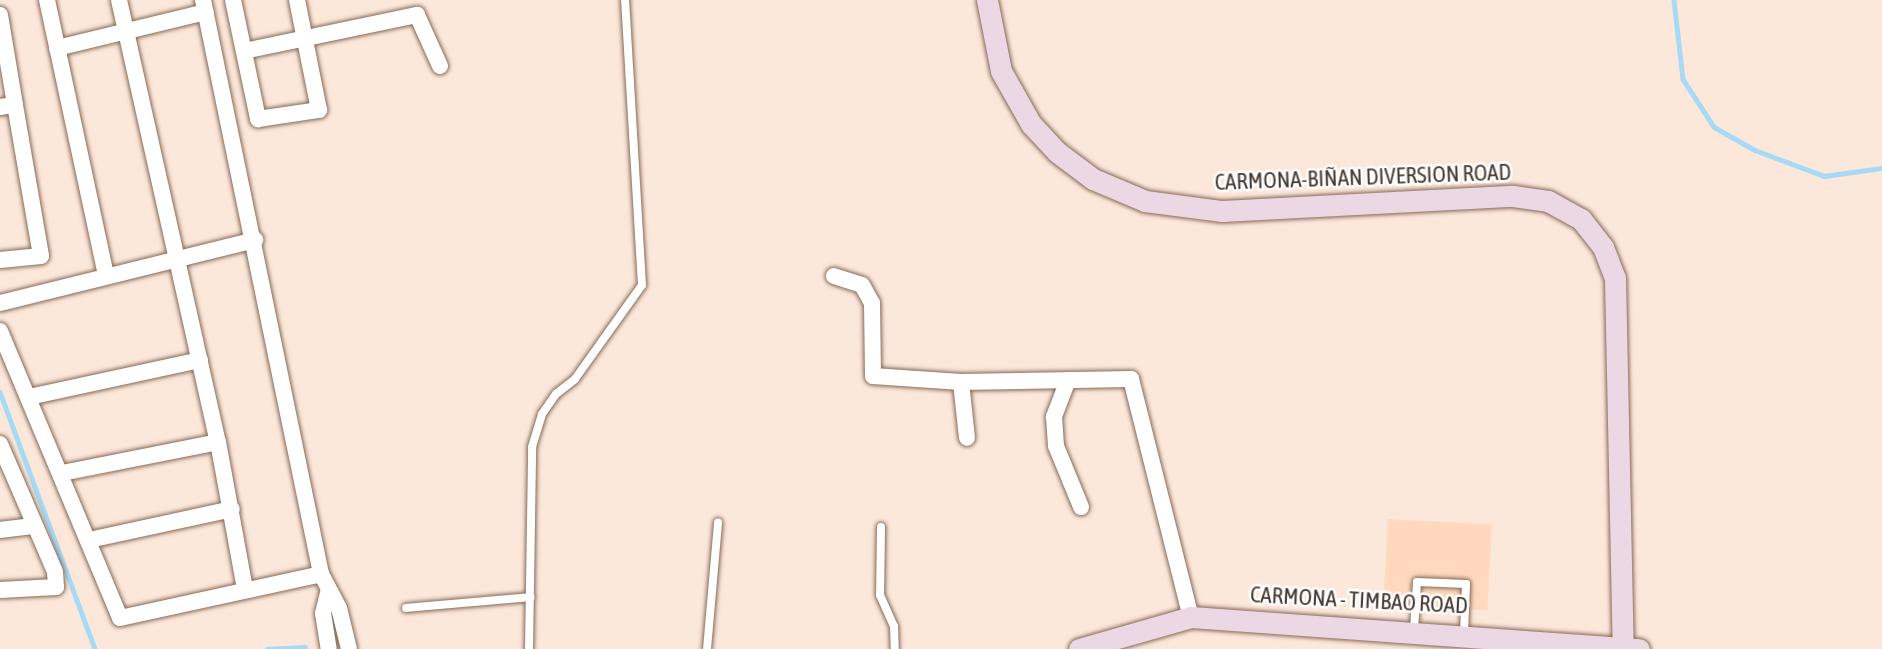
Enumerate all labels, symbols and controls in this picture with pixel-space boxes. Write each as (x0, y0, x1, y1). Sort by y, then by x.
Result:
street label: CARMONA-BIÑAN DIVERSION ROAD (1214, 158, 1512, 196)
street label: CARMONA - TIMBAO ROAD (1250, 581, 1468, 619)

